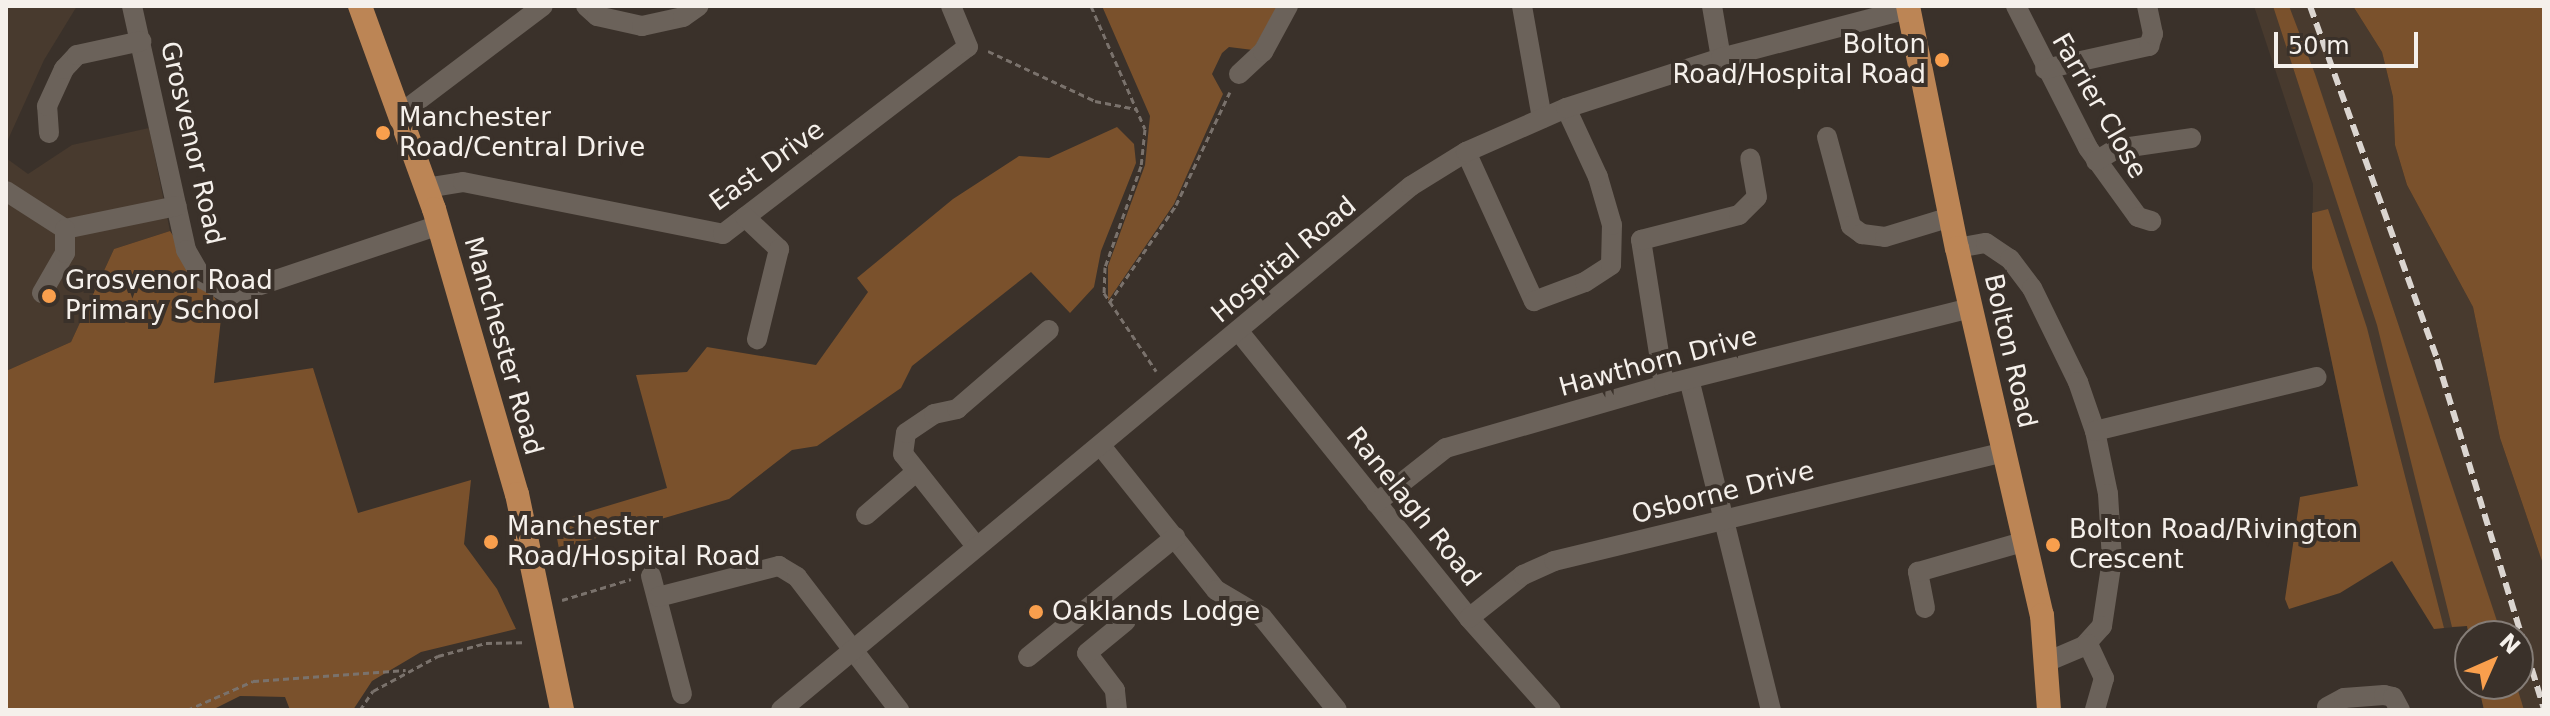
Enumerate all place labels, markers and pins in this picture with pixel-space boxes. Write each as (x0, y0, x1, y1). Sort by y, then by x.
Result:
place label: Bolton Road/Hospital Road (1672, 29, 1926, 90)
marker: Bolton Road/Hospital Road (1933, 51, 1951, 69)
place label: Manchester Road/Central Drive (399, 102, 645, 164)
marker: Manchester Road/Central Drive (374, 124, 392, 142)
place label: Grosvenor Road Primary School (65, 265, 273, 326)
marker: Grosvenor Road Primary School (40, 287, 58, 305)
place label: Manchester Road/Hospital Road (507, 511, 761, 572)
place label: Bolton Road/Rivington Crescent (2069, 514, 2358, 576)
marker: Manchester Road/Hospital Road (482, 533, 500, 551)
marker: Bolton Road/Rivington Crescent (2044, 536, 2062, 554)
place label: Oaklands Lodge (1052, 596, 1260, 628)
marker: Oaklands Lodge (1027, 603, 1045, 621)

